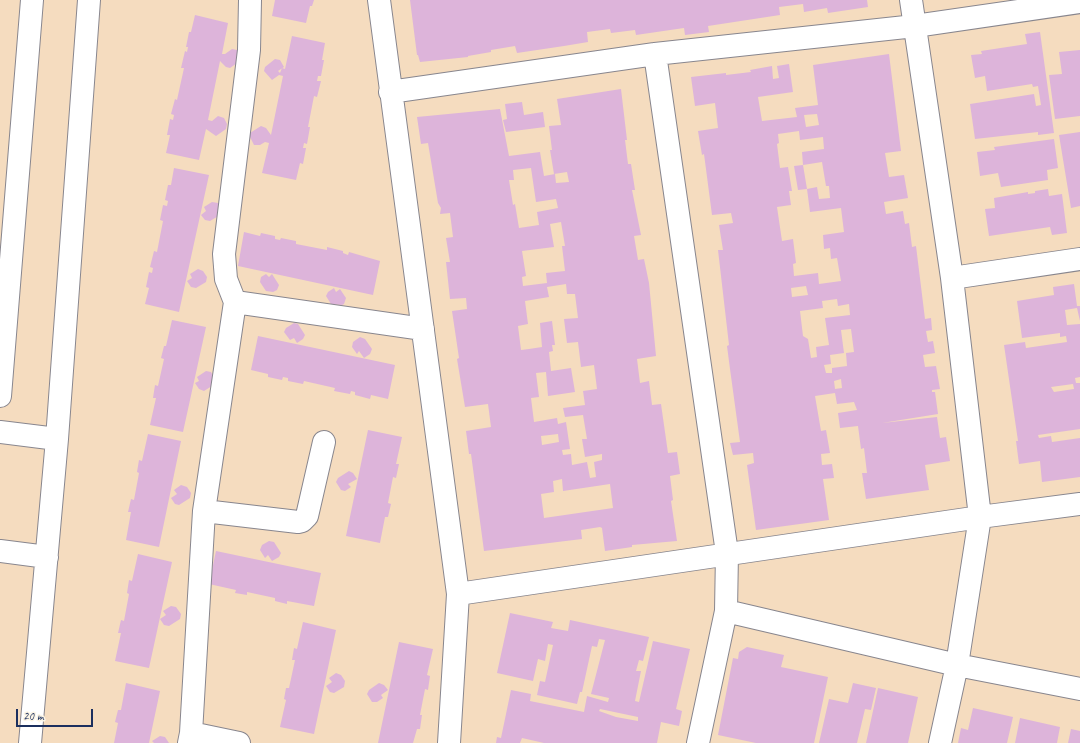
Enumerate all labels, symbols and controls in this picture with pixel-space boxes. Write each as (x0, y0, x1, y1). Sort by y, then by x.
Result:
scale bar (18, 701, 95, 727)
text: 20 m (23, 708, 43, 724)

